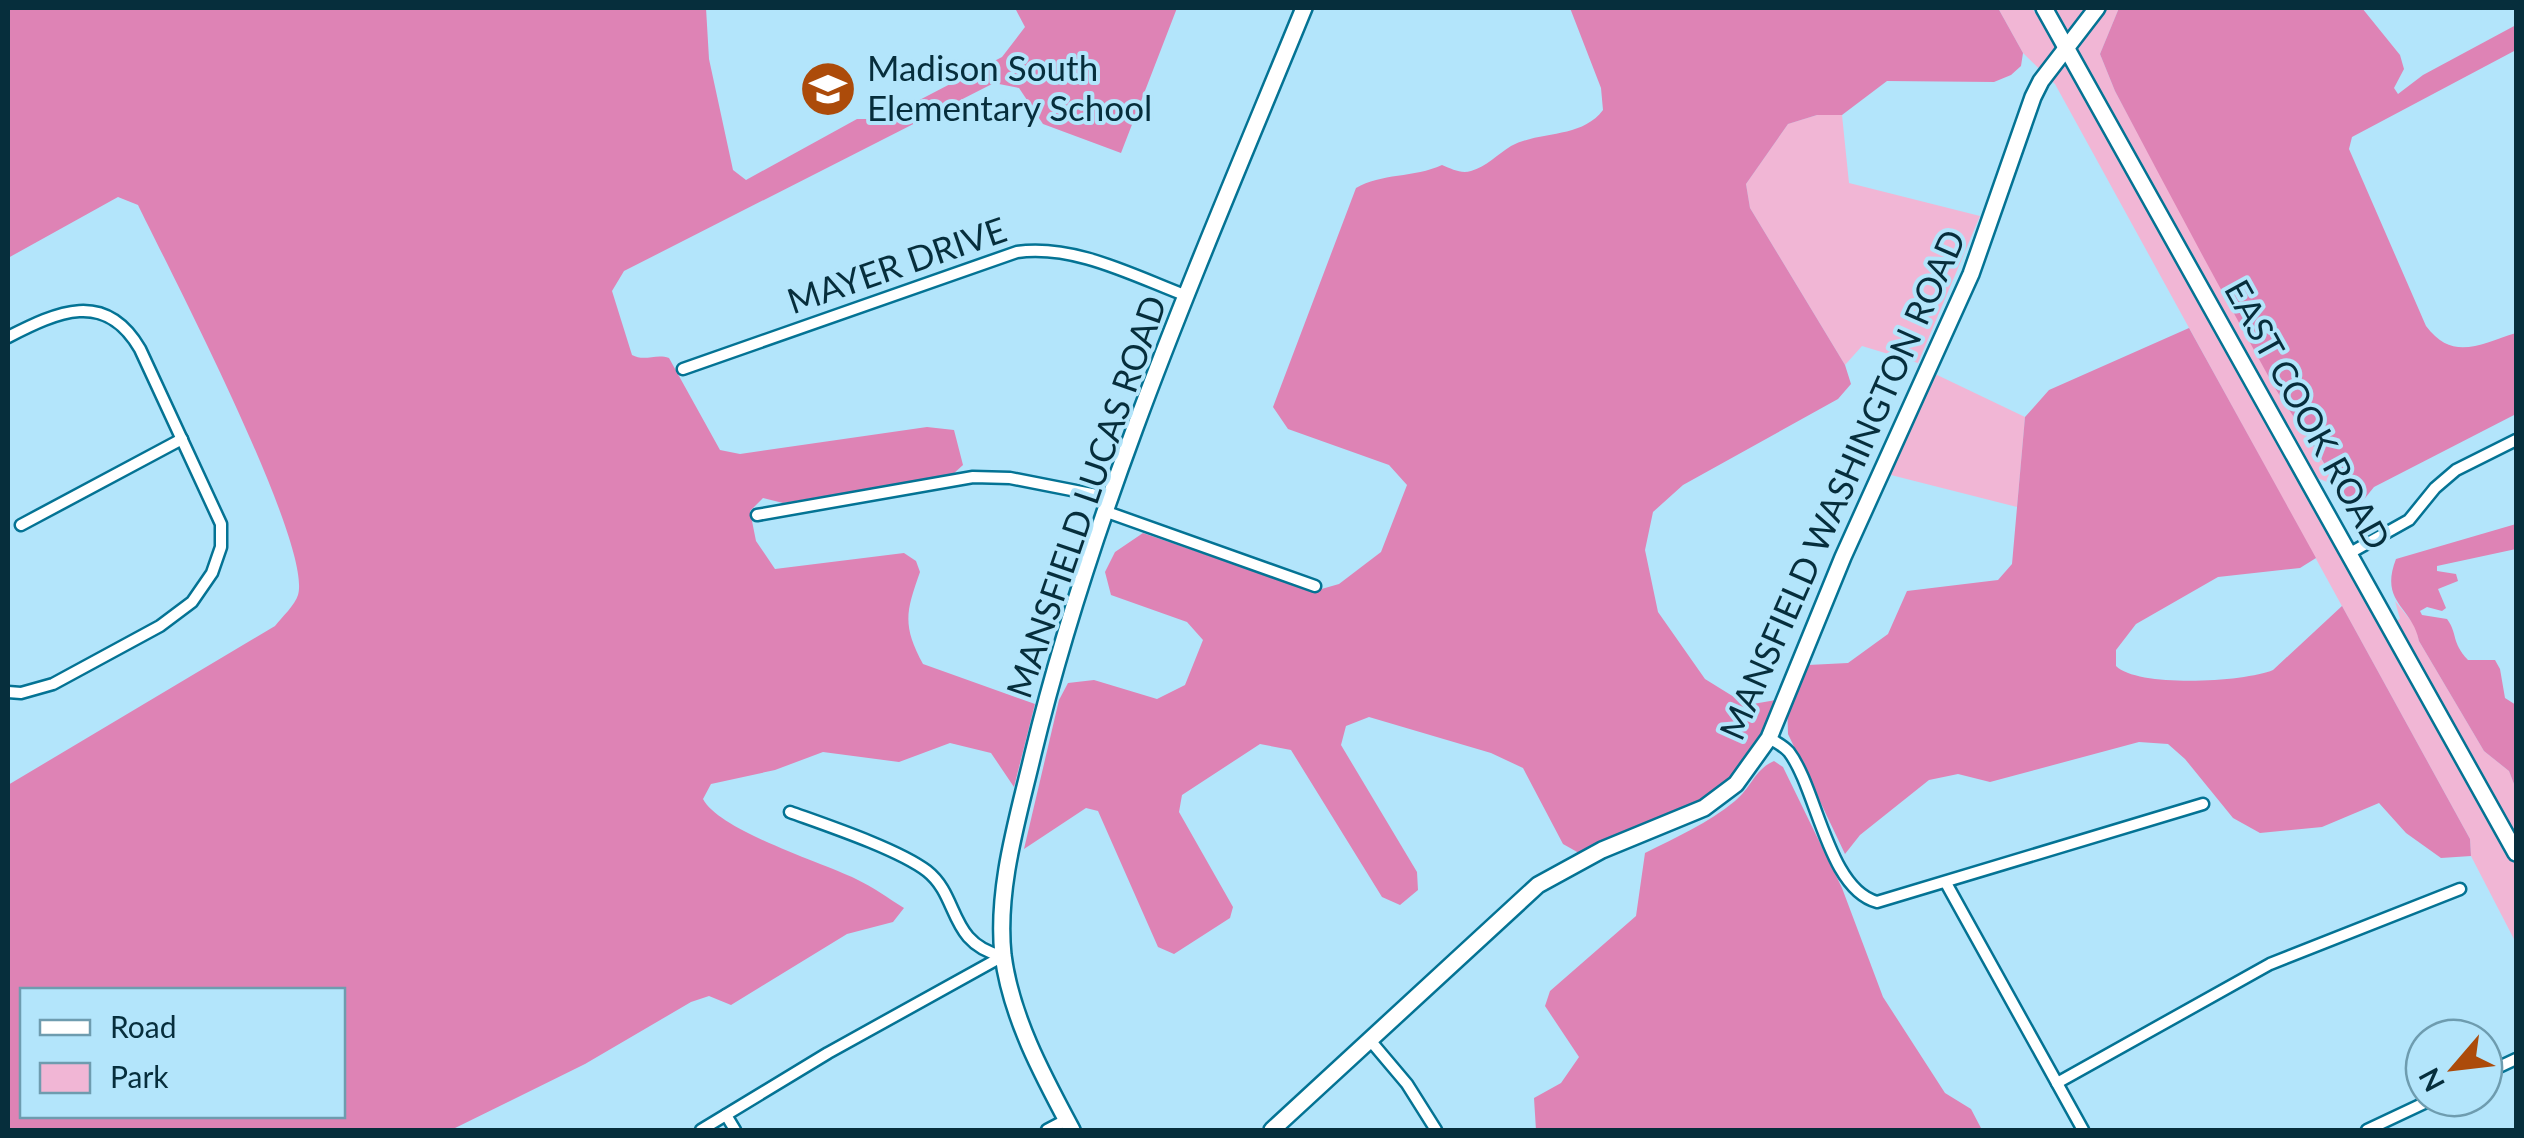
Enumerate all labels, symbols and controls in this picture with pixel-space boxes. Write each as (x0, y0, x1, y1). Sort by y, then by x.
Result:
place label: Madison South Elementary School (867, 46, 1152, 128)
school or university icon: Madison South Elementary School (798, 59, 858, 119)
street label: MAYER DRIVE (781, 207, 1011, 321)
street label: MANSFIELD WASHINGTON ROAD (1709, 223, 1973, 746)
street label: EAST COOK ROAD (2217, 272, 2400, 556)
street label: MANSFIELD LUCAS ROAD (996, 290, 1174, 703)
legend (20, 988, 345, 1118)
text: Road (110, 1008, 177, 1044)
north arrow (2404, 1018, 2504, 1118)
text: Park (110, 1058, 169, 1094)
text: N (2411, 1063, 2451, 1098)

